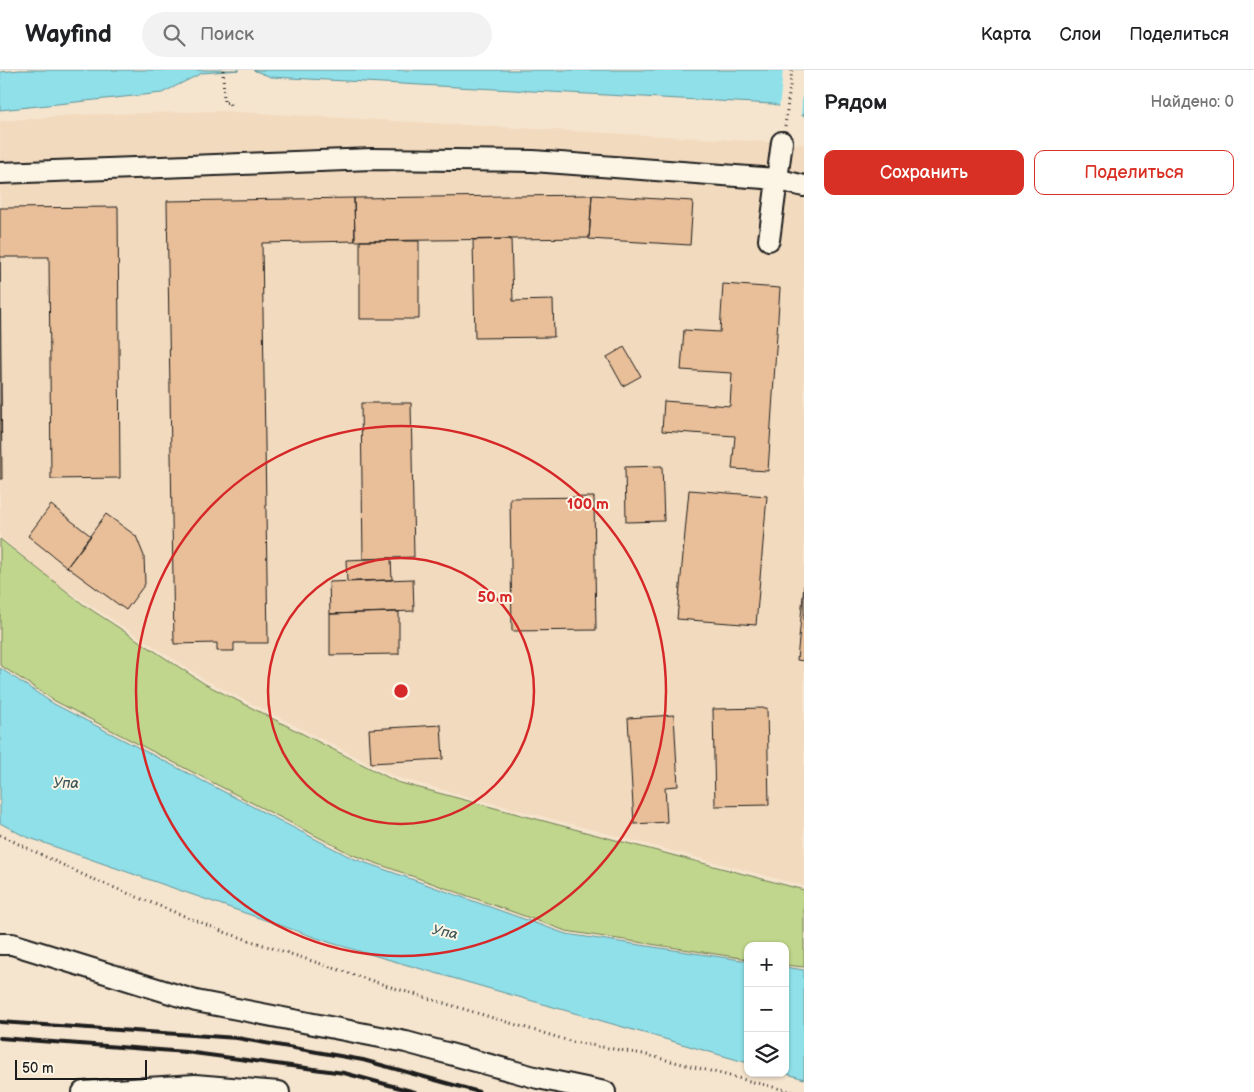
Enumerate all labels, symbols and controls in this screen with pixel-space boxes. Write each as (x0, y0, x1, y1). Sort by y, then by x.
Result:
search box (142, 12, 492, 57)
text: Wayfind (25, 20, 112, 49)
icon: search (160, 21, 188, 49)
text: Поиск (200, 23, 254, 46)
text: Карта (981, 24, 1031, 45)
text: Слои (1059, 24, 1101, 45)
text: Поделиться (1129, 24, 1229, 45)
text: Рядом (824, 90, 887, 115)
text: Найдено: 0 (1151, 93, 1234, 112)
button: Сохранить (824, 150, 1024, 195)
button: Поделиться (1034, 150, 1234, 195)
text: 100 m (567, 495, 609, 514)
text: 50 m (478, 588, 513, 607)
centre of rings (392, 682, 410, 700)
water label: Упа (53, 775, 79, 792)
water label: Упа (431, 921, 459, 943)
map controls (744, 942, 789, 1077)
button: + (744, 942, 789, 987)
button: − (744, 987, 789, 1032)
button: layers (744, 1032, 789, 1077)
scale bar (15, 1057, 148, 1080)
text: 50 m (22, 1060, 54, 1077)

